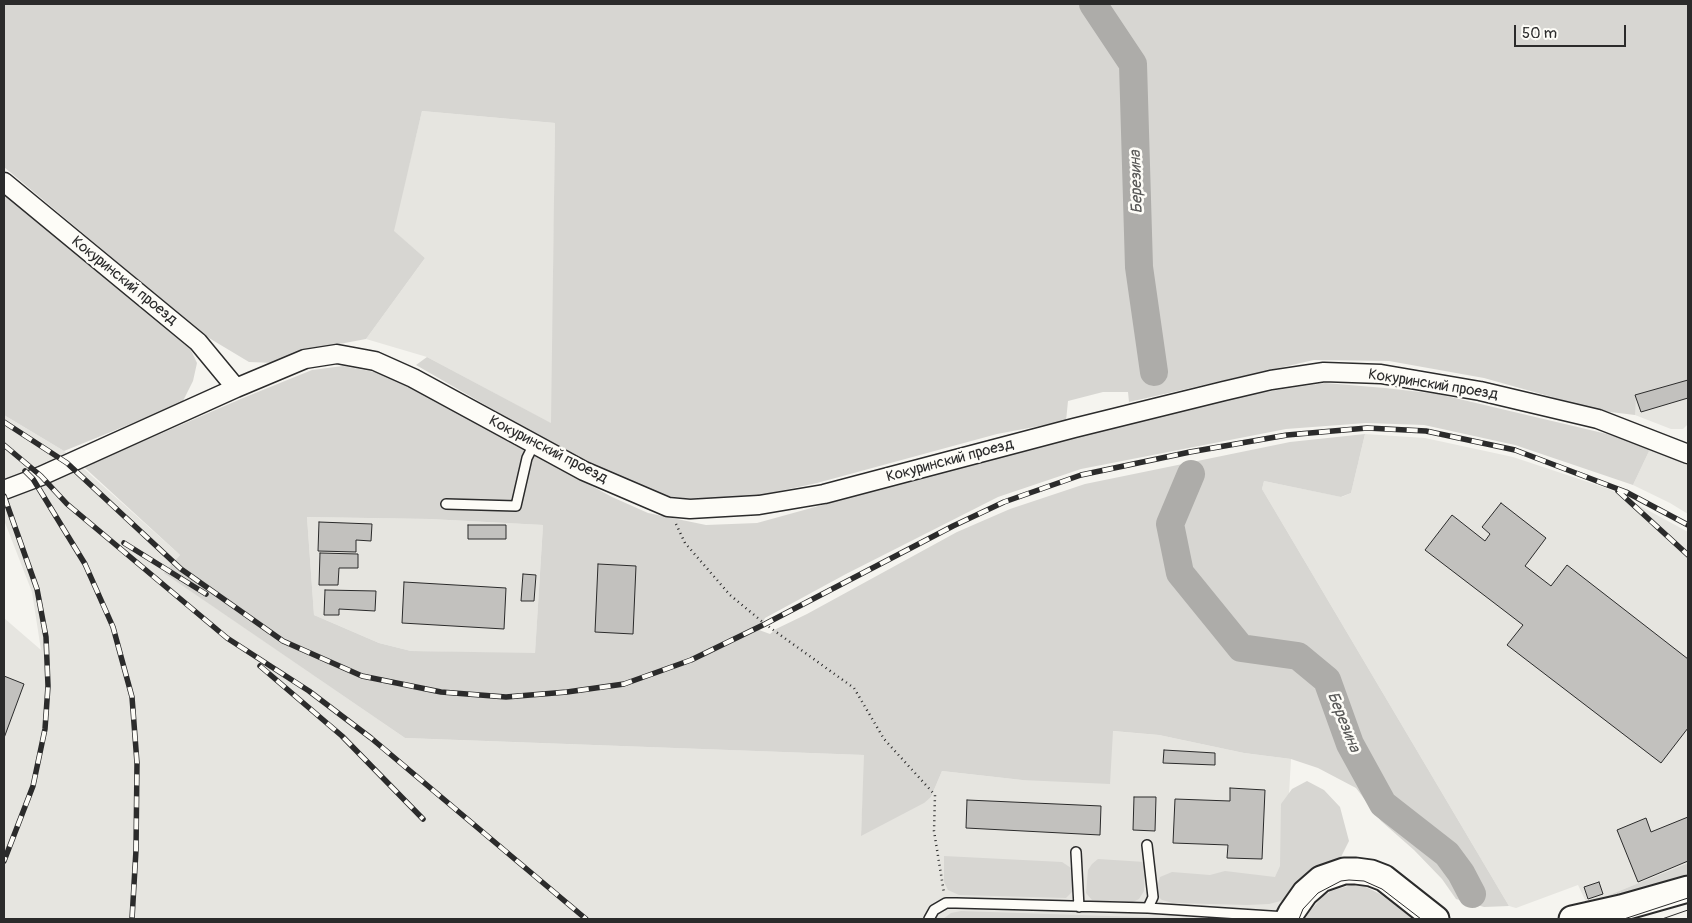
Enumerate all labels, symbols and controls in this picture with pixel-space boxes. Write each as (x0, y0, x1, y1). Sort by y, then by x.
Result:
scale bar (1517, 15, 1630, 47)
text: 50 m (1522, 24, 1557, 43)
water label: Березина (1126, 150, 1148, 214)
street label: Кокуринский проезд (67, 233, 181, 329)
street label: Кокуринский проезд (1367, 366, 1499, 404)
street label: Кокуринский проезд (486, 412, 610, 488)
street label: Кокуринский проезд (884, 435, 1016, 487)
water label: Березина (1322, 689, 1364, 755)

